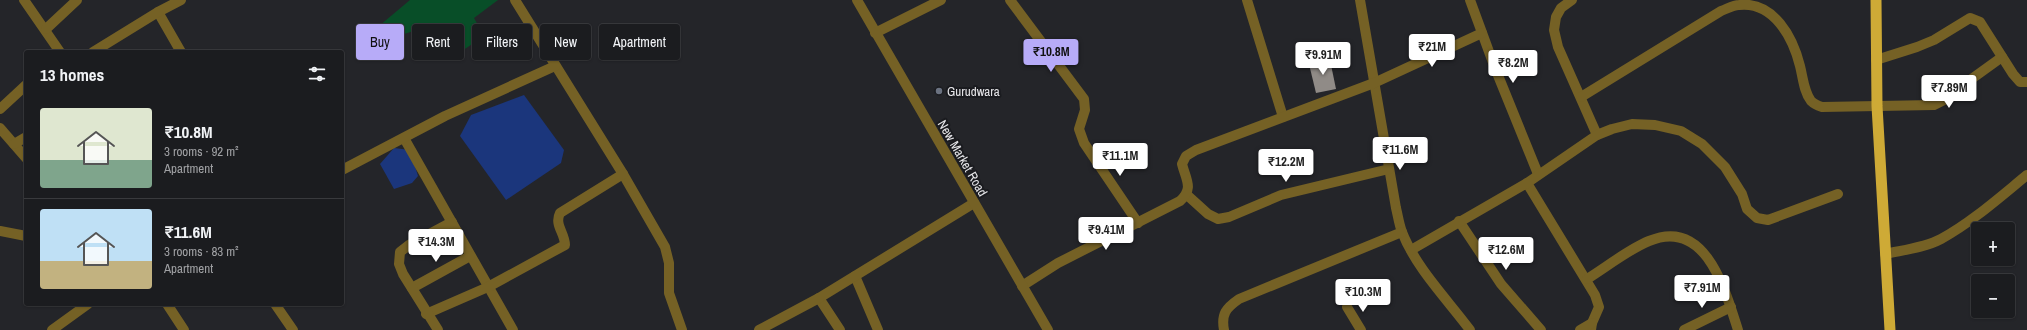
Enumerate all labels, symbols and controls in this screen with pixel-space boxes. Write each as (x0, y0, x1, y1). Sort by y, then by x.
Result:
chip: Buy (356, 24, 404, 60)
chip: Rent (412, 24, 464, 60)
chip: Filters (472, 24, 532, 60)
chip: New (540, 24, 591, 60)
chip: Apartment (599, 24, 680, 60)
pin: ₹21M (1408, 34, 1456, 68)
text: ₹21M (1418, 38, 1446, 55)
pin: ₹10.8M (1018, 39, 1084, 73)
pin: ₹9.91M (1290, 42, 1356, 76)
text: ₹10.8M (1032, 43, 1070, 60)
text: ₹9.91M (1304, 46, 1342, 63)
pin: ₹8.2M (1485, 50, 1541, 84)
text: ₹8.2M (1497, 54, 1529, 71)
text: 13 homes (40, 63, 104, 86)
icon: filters (306, 63, 328, 85)
pin: ₹7.89M (1916, 75, 1982, 109)
text: ₹7.89M (1930, 79, 1968, 96)
place label: Gurudwara (947, 83, 1000, 100)
marker: Gurudwara (934, 86, 944, 96)
street label: New Market Road (934, 117, 991, 199)
text: ₹10.8M (164, 120, 213, 143)
icon: home (72, 124, 120, 172)
pin: ₹11.6M (1367, 137, 1433, 171)
text: ₹11.6M (1382, 141, 1418, 158)
text: 3 rooms · 92 m² (164, 143, 239, 160)
pin: ₹11.1M (1087, 143, 1153, 177)
text: ₹11.1M (1102, 147, 1138, 164)
pin: ₹12.2M (1253, 149, 1319, 183)
text: ₹12.2M (1267, 153, 1305, 170)
text: Apartment (164, 160, 213, 177)
pin: ₹9.41M (1073, 217, 1139, 251)
text: ₹11.6M (164, 220, 212, 243)
text: ₹9.41M (1087, 221, 1125, 238)
map controls (1971, 222, 2015, 318)
button: + (1971, 222, 2015, 266)
icon: home (72, 225, 120, 273)
pin: ₹14.3M (403, 229, 469, 263)
text: ₹14.3M (417, 233, 455, 250)
pin: ₹12.6M (1473, 237, 1539, 271)
text: ₹12.6M (1487, 241, 1525, 258)
text: 3 rooms · 83 m² (164, 243, 239, 260)
text: Apartment (164, 260, 213, 277)
button: − (1971, 274, 2015, 318)
pin: ₹7.91M (1669, 275, 1735, 309)
pin: ₹10.3M (1330, 279, 1396, 313)
text: ₹7.91M (1683, 279, 1721, 296)
text: ₹10.3M (1344, 283, 1382, 300)

